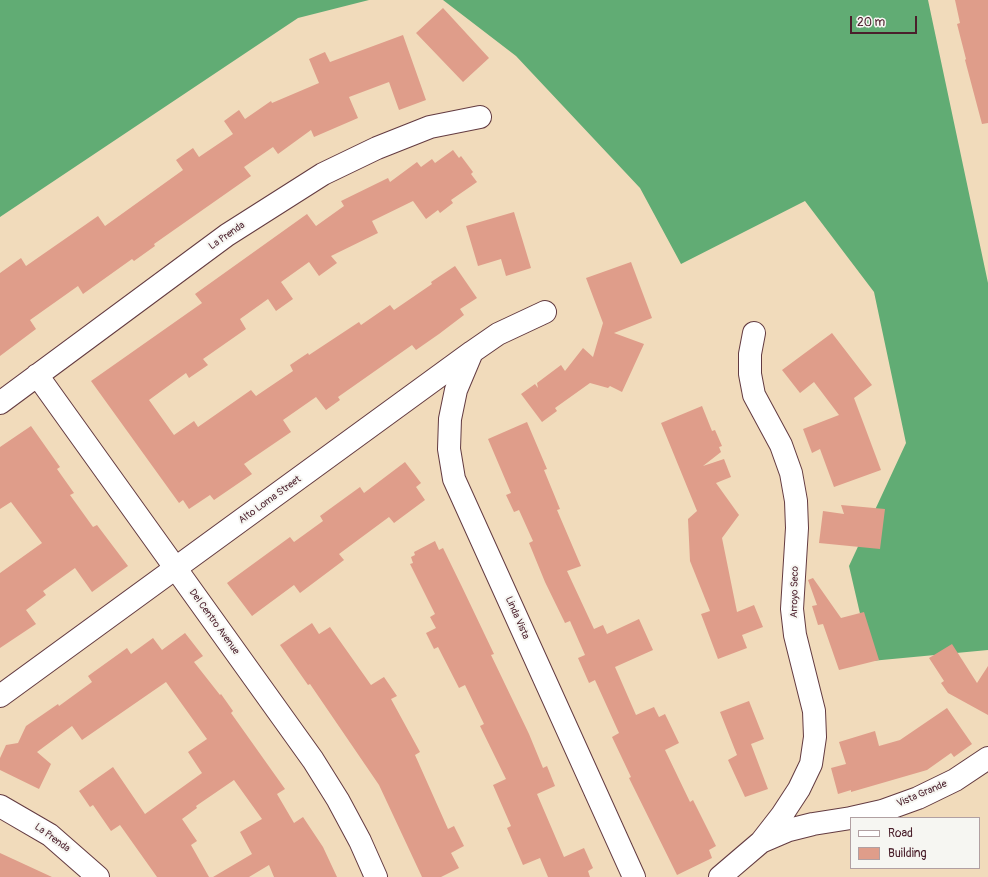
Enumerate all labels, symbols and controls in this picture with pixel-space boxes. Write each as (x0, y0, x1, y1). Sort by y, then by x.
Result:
scale bar (852, 8, 919, 34)
text: 20 m (857, 15, 885, 30)
street label: La Prenda (207, 219, 247, 253)
street label: Alto Loma Street (237, 473, 303, 527)
street label: Arroyo Seco (789, 566, 801, 618)
street label: Del Centro Avenue (186, 587, 242, 657)
street label: Linda Vista (502, 595, 532, 641)
street label: Vista Grande (895, 778, 949, 810)
legend (850, 817, 980, 869)
street label: La Prenda (32, 821, 72, 855)
text: Road (888, 826, 913, 841)
text: Building (888, 846, 927, 861)

